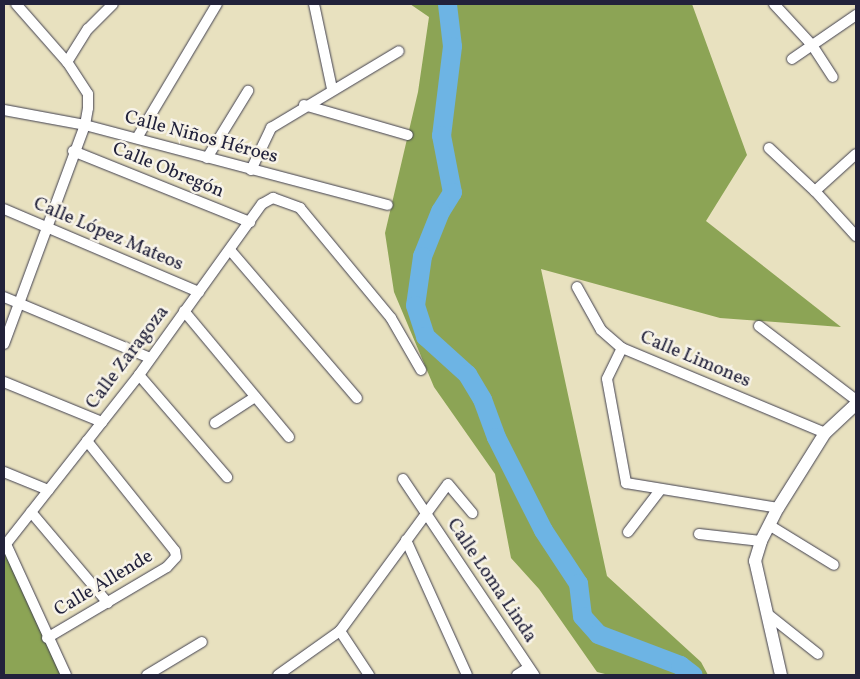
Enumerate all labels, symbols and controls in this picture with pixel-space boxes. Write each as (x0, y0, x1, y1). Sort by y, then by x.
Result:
street label: Calle Niños Héroes (122, 107, 280, 169)
street label: Calle Obregón (109, 138, 227, 204)
street label: Calle López Mateos (30, 193, 186, 277)
street label: Calle Zaragoza (82, 302, 174, 414)
street label: Calle Limones (636, 326, 754, 394)
street label: Calle Loma Linda (441, 515, 541, 647)
street label: Calle Allende (51, 546, 157, 622)

